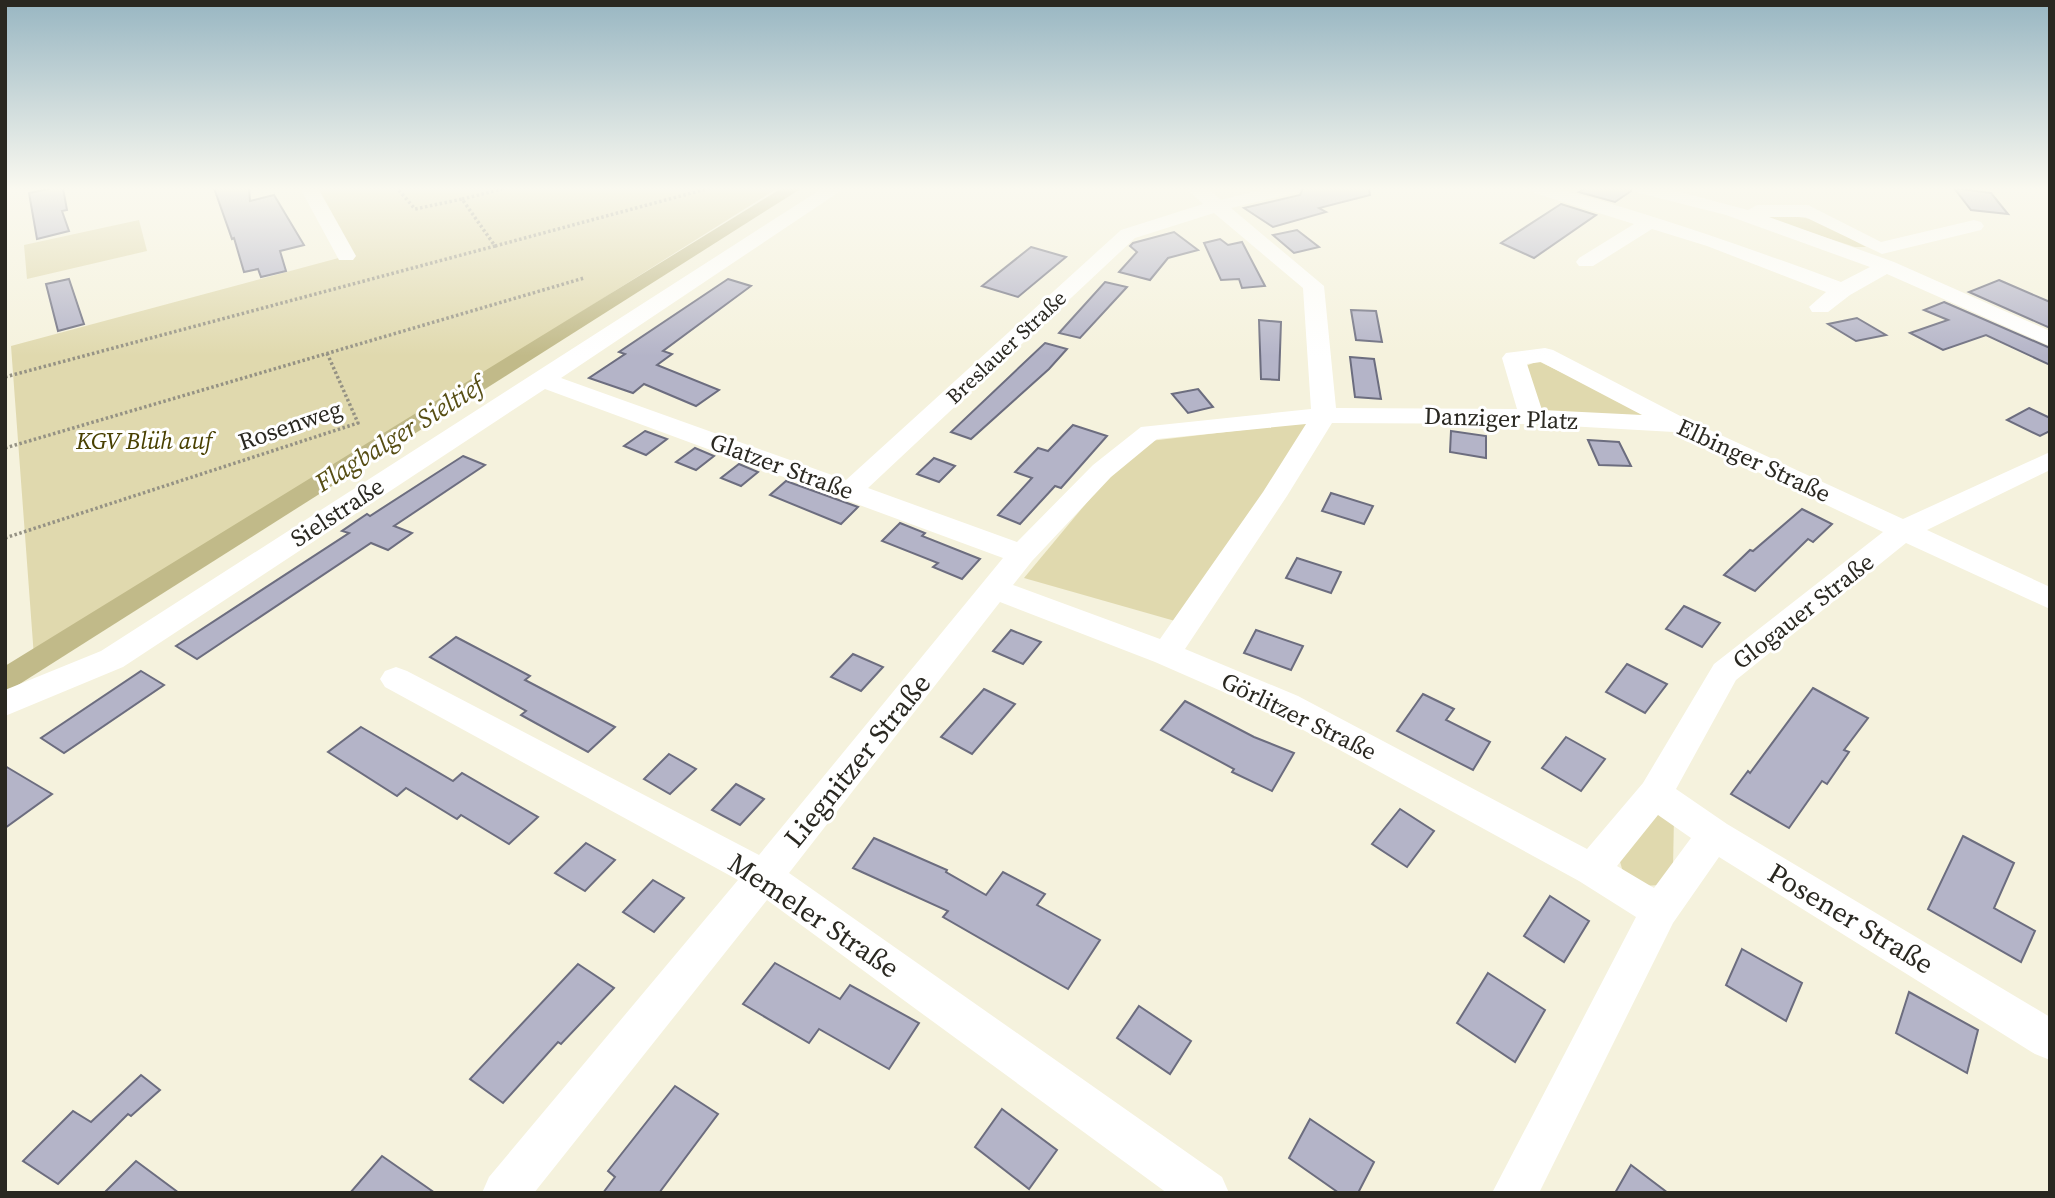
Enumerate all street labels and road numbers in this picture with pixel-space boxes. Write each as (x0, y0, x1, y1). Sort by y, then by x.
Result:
street label: Breslauer Straße (940, 284, 1072, 410)
street label: Rosenweg (234, 392, 346, 458)
street label: Danziger Platz (1423, 399, 1579, 437)
street label: Elbinger Straße (1672, 410, 1836, 510)
street label: Glatzer Straße (706, 425, 858, 507)
street label: Sielstraße (284, 469, 390, 555)
street label: Glogauer Straße (1725, 545, 1881, 677)
street label: Görlitzer Straße (1216, 664, 1382, 768)
street label: Liegnitzer Straße (775, 665, 939, 855)
street label: Memeler Straße (721, 844, 907, 986)
street label: Posener Straße (1761, 854, 1941, 982)

